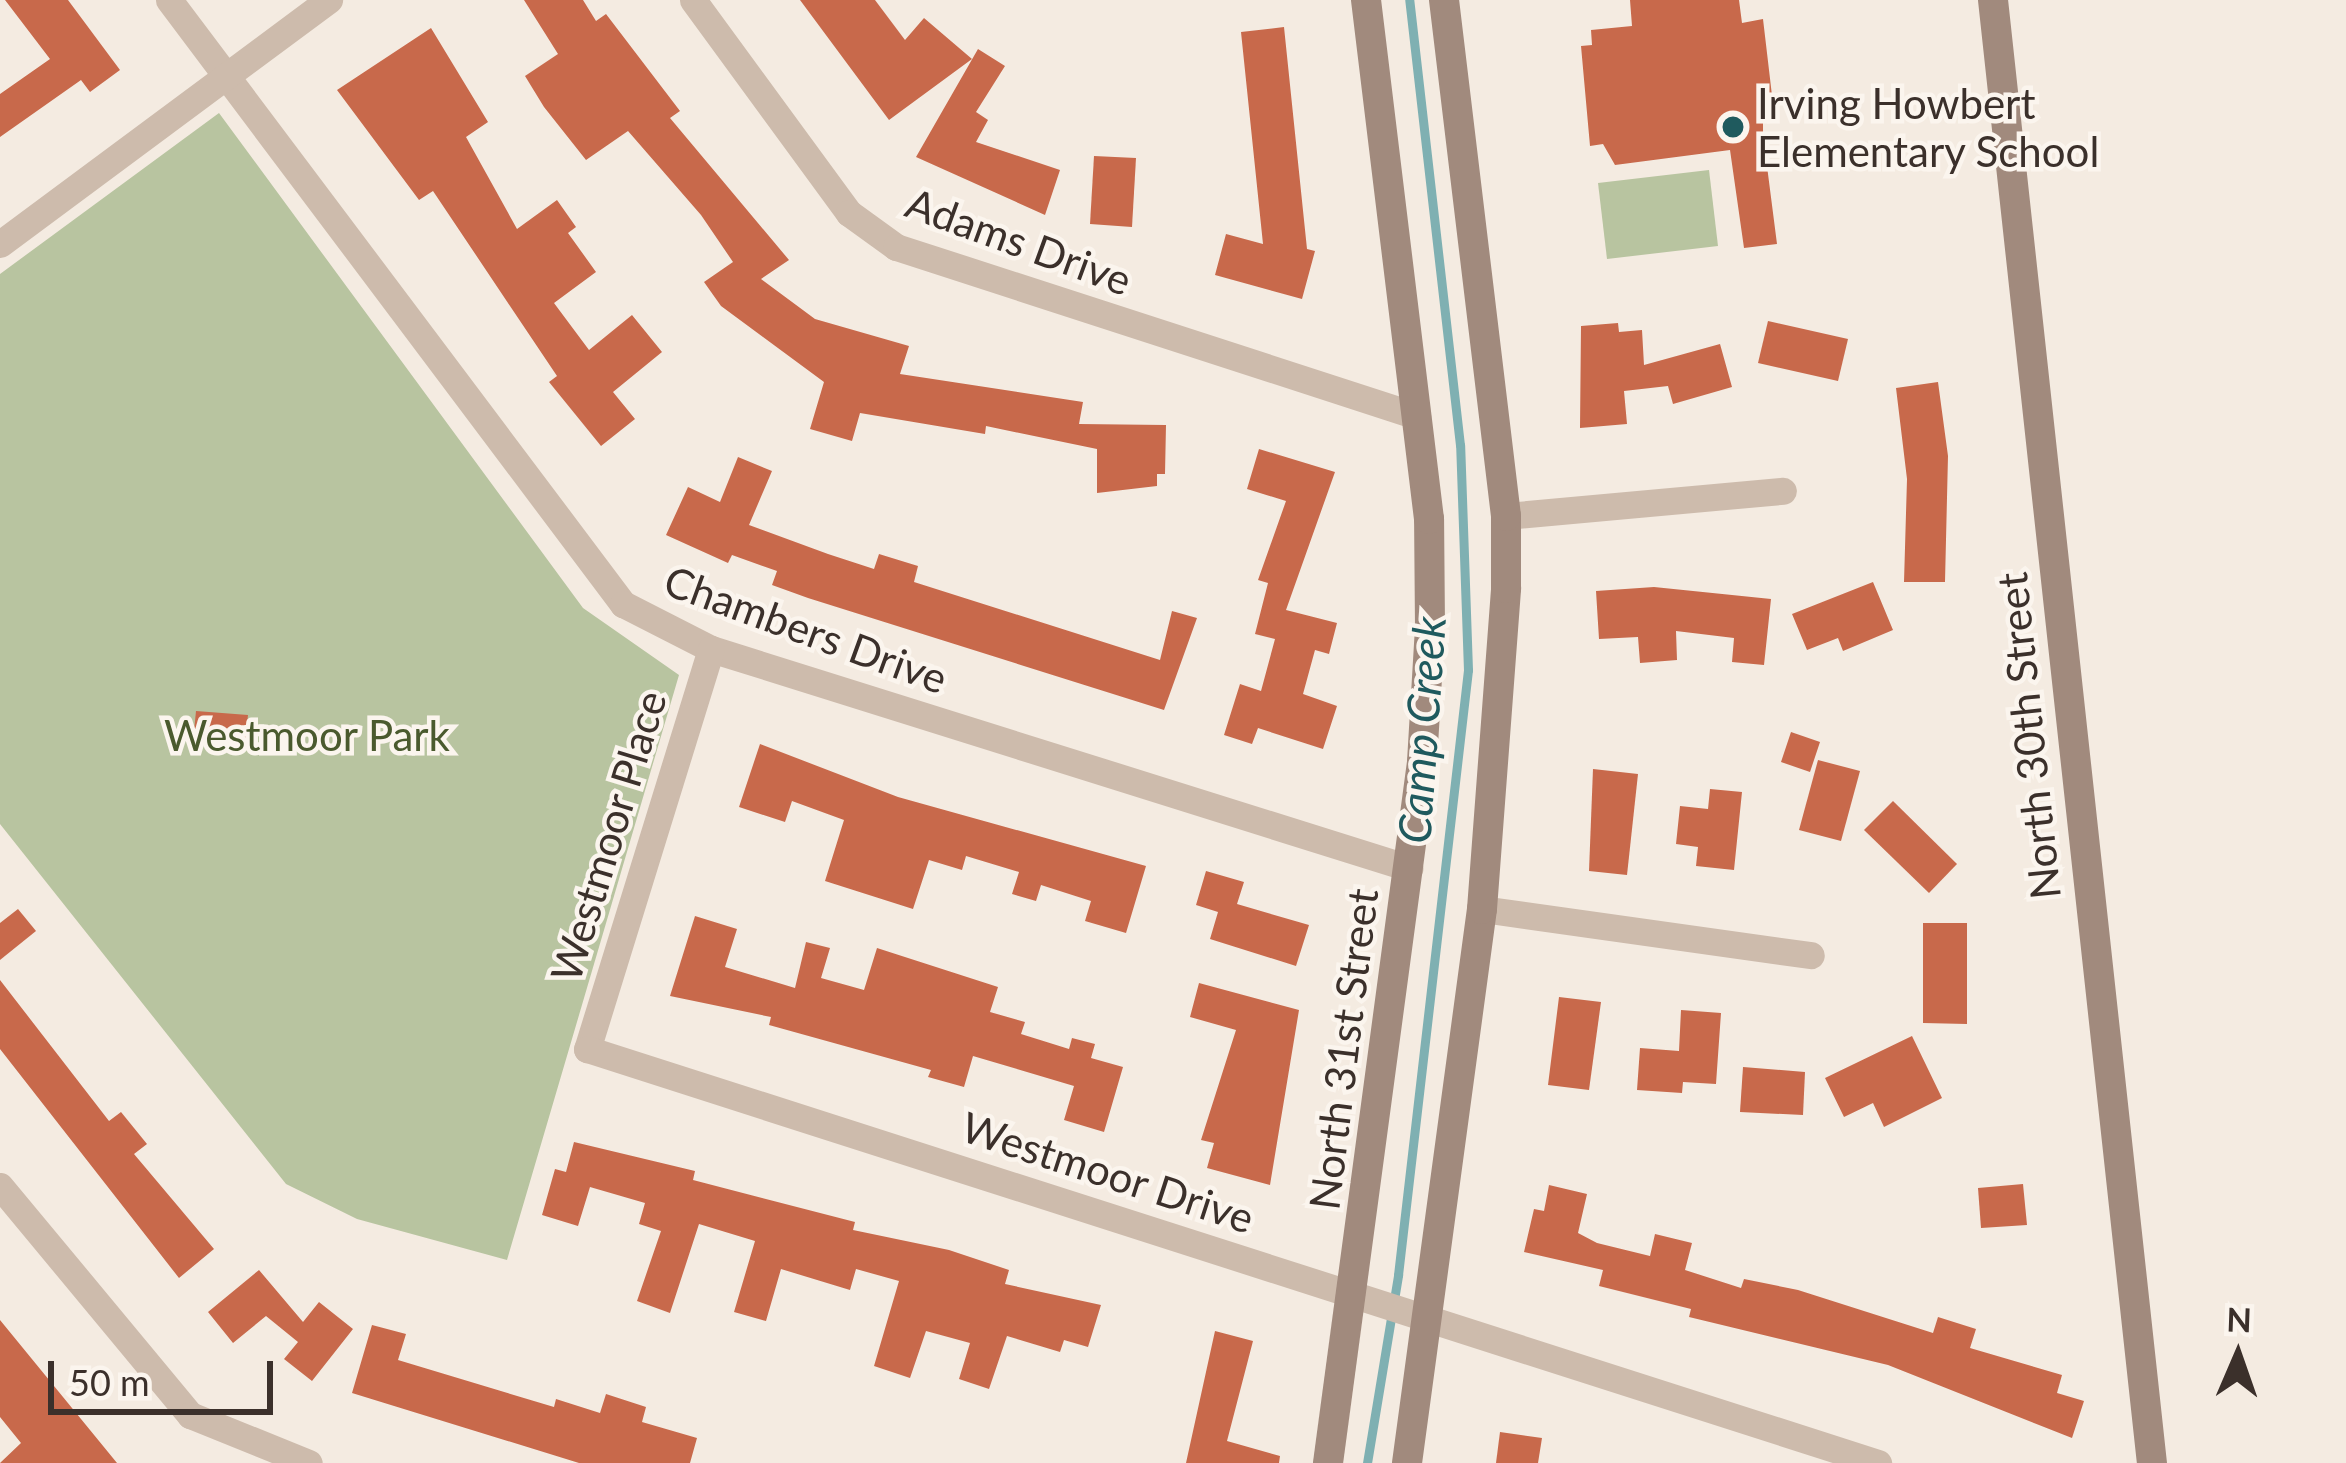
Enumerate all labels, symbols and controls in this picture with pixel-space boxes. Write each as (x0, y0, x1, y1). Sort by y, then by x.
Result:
place label: Irving Howbert Elementary School (1757, 78, 2100, 176)
marker: Irving Howbert Elementary School (1720, 114, 1746, 140)
street label: Adams Drive (900, 177, 1138, 305)
street label: Chambers Drive (658, 555, 954, 703)
street label: North 30th Street (1986, 570, 2070, 902)
water label: Camp Creek (1387, 615, 1457, 845)
street label: Westmoor Place (540, 684, 676, 988)
park label: Westmoor Park (164, 710, 450, 760)
street label: North 31st Street (1298, 886, 1388, 1212)
street label: Westmoor Drive (955, 1101, 1261, 1243)
north arrow (2178, 1295, 2298, 1415)
text: N (2226, 1299, 2253, 1339)
scale bar (54, 1337, 279, 1411)
text: 50 m (69, 1360, 150, 1404)

